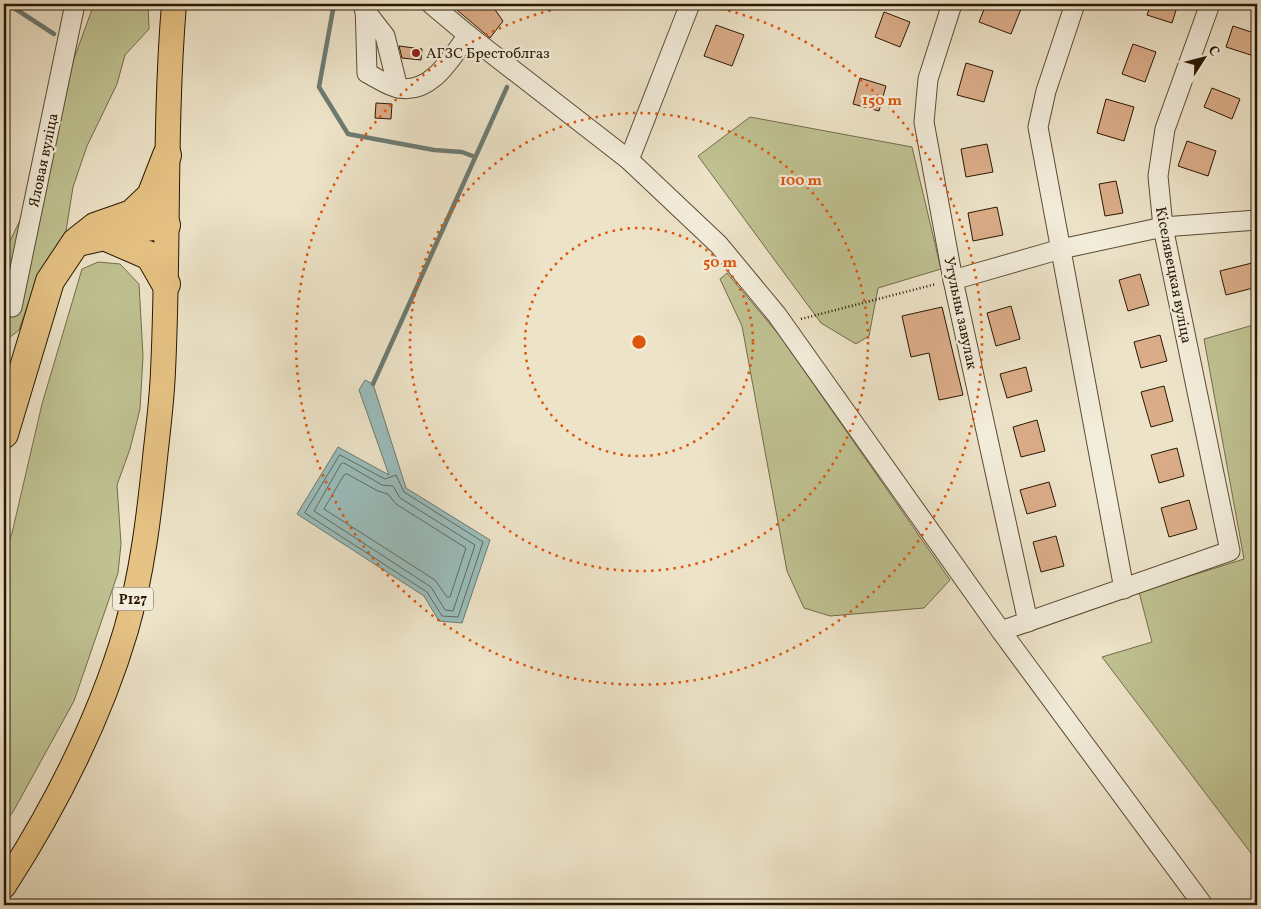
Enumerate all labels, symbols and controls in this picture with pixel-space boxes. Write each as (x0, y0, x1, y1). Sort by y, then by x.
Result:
north arrow (1178, 32, 1228, 82)
text: С (1203, 42, 1224, 60)
place label: АГЗС Брестоблгаз (426, 44, 550, 65)
marker: АГЗС Брестоблгаз (410, 47, 422, 59)
text: 150 m (862, 91, 902, 112)
street label: Яловая вуліца (24, 111, 65, 209)
text: 100 m (780, 171, 823, 192)
street label: Кіселявецкая вуліца (1149, 205, 1196, 345)
text: 50 m (703, 253, 737, 274)
street label: Утульны завулак (937, 255, 982, 371)
centre of rings (630, 333, 648, 351)
road number: Р127 (113, 588, 153, 610)

